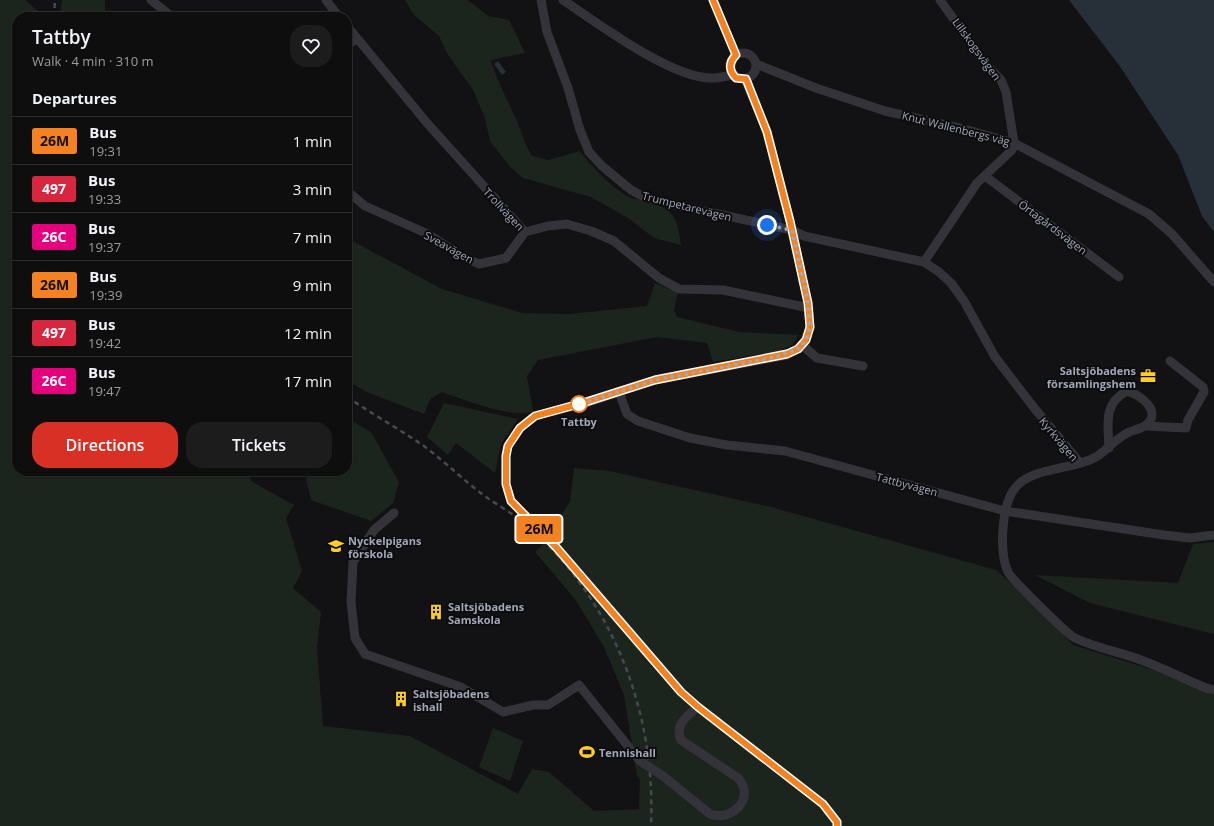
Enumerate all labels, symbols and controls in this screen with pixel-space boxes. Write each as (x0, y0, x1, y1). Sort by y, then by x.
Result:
street label: Lillskogsvägen (949, 15, 1005, 83)
text: Tattby (32, 24, 91, 50)
button: heart (290, 25, 332, 67)
text: Walk · 4 min · 310 m (32, 52, 154, 70)
text: Departures (32, 88, 117, 108)
street label: Knut Wallenbergs väg (900, 107, 1012, 149)
text: Bus (89, 122, 117, 142)
text: 26M (40, 131, 69, 150)
text: 1 min (293, 131, 332, 151)
text: 19:31 (89, 142, 122, 160)
text: Bus (88, 170, 115, 190)
text: 497 (42, 179, 66, 198)
text: 3 min (293, 179, 332, 199)
street label: Trollvägen (480, 184, 528, 234)
street label: Trumpetarevägen (641, 188, 733, 224)
text: 19:33 (88, 190, 121, 208)
street label: Örtagårdsvägen (1016, 196, 1090, 258)
your location (757, 215, 777, 235)
text: Bus (88, 218, 115, 238)
text: 26C (42, 227, 66, 246)
text: 7 min (293, 227, 332, 247)
street label: Sveavägen (422, 227, 476, 267)
text: 19:37 (88, 238, 121, 256)
text: Bus (89, 266, 117, 286)
text: 26M (40, 275, 69, 294)
text: 9 min (293, 275, 332, 295)
text: 19:39 (89, 286, 122, 304)
text: Bus (88, 314, 115, 334)
text: 497 (42, 323, 66, 342)
text: 12 min (284, 323, 332, 343)
text: 19:42 (88, 334, 121, 352)
text: Bus (88, 362, 115, 382)
place label: Saltsjöbadens församlingshem (1047, 363, 1137, 391)
office icon: Saltsjöbadens församlingshem (1139, 367, 1157, 385)
text: 26C (42, 371, 66, 390)
text: 17 min (284, 371, 332, 391)
text: 19:47 (88, 382, 121, 400)
marker: Tattby (570, 395, 588, 413)
place label: Tattby (561, 414, 598, 429)
street label: Kyrkvägen (1036, 414, 1082, 464)
button: Directions (32, 422, 178, 468)
button: Tickets (186, 422, 332, 468)
street label: Tattbyvägen (875, 469, 939, 499)
line badge: 26M (516, 516, 562, 542)
text: 26M (524, 519, 554, 538)
place label: Nyckelpigans förskola (348, 533, 422, 561)
school or university icon: Nyckelpigans förskola (327, 537, 345, 555)
place label: Saltsjöbadens Samskola (448, 599, 525, 627)
building icon: Saltsjöbadens Samskola (427, 603, 445, 621)
place label: Saltsjöbadens ishall (413, 686, 490, 714)
building icon: Saltsjöbadens ishall (392, 690, 410, 708)
sports icon: Tennishall (578, 743, 596, 761)
place label: Tennishall (599, 745, 656, 760)

